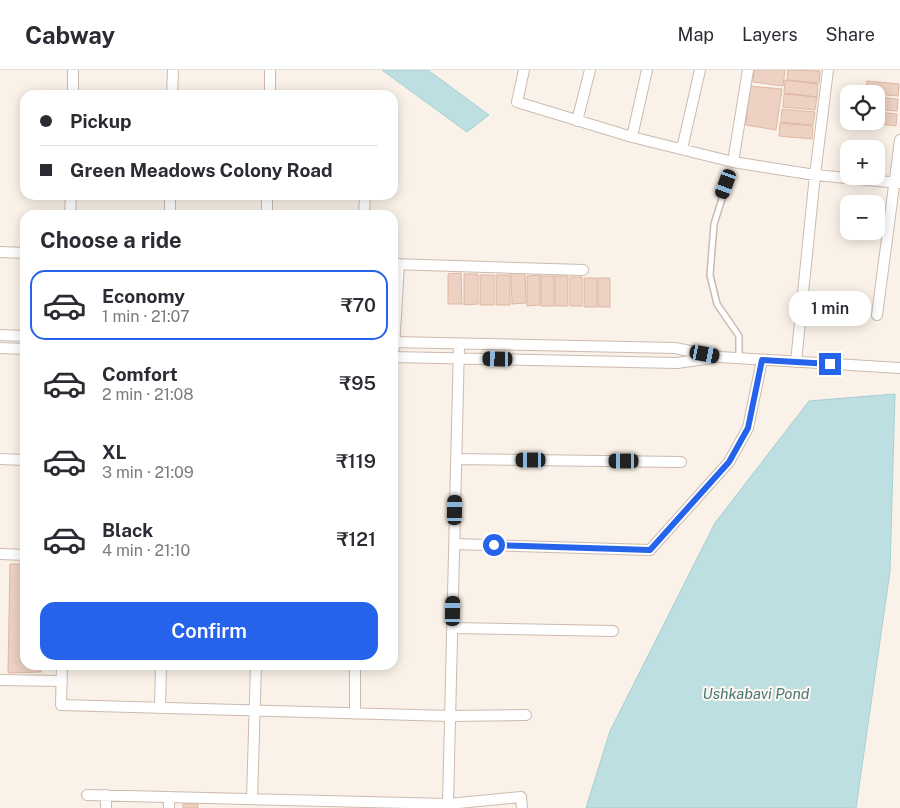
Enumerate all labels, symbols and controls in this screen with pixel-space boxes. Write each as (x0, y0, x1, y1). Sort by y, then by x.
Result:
text: Cabway (25, 21, 115, 49)
text: Map (678, 24, 714, 45)
text: Layers (742, 24, 798, 45)
text: Share (826, 24, 875, 45)
map controls (840, 85, 885, 240)
button: locate (840, 85, 885, 130)
text: Pickup (70, 110, 132, 132)
button: + (840, 140, 885, 185)
text: Green Meadows Colony Road (70, 159, 333, 181)
car (713, 167, 738, 201)
button: − (840, 195, 885, 240)
text: Choose a ride (40, 227, 182, 253)
icon: car (42, 283, 87, 328)
text: Economy (102, 285, 185, 307)
callout: 1 min (789, 292, 871, 326)
text: ₹70 (341, 294, 376, 316)
text: 1 min (811, 299, 849, 318)
text: 1 min · 21:07 (102, 307, 190, 326)
car (688, 344, 721, 364)
car (482, 351, 513, 367)
route end (819, 353, 841, 375)
icon: car (42, 361, 87, 406)
text: Comfort (102, 363, 178, 385)
text: ₹95 (340, 372, 376, 394)
text: 2 min · 21:08 (102, 385, 194, 404)
icon: car (42, 439, 87, 484)
text: XL (102, 441, 127, 463)
text: ₹119 (336, 450, 376, 472)
car (516, 453, 546, 468)
car (609, 454, 639, 469)
text: 3 min · 21:09 (102, 463, 194, 482)
car (447, 495, 462, 525)
icon: car (42, 517, 87, 562)
text: Black (102, 519, 153, 541)
text: ₹121 (337, 528, 376, 550)
route start (483, 534, 505, 556)
text: 4 min · 21:10 (102, 541, 190, 560)
car (445, 596, 460, 626)
button: Confirm (40, 602, 378, 660)
water label: Ushkabavi Pond (703, 685, 810, 702)

